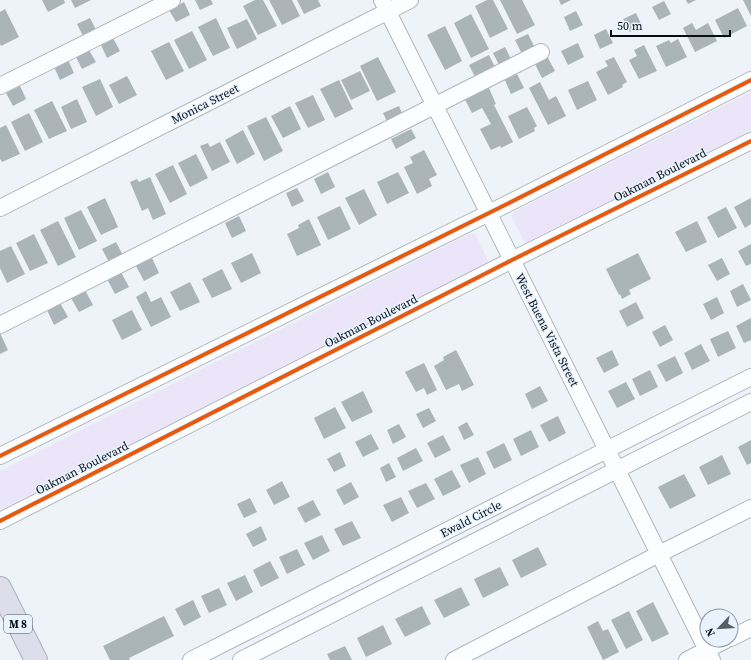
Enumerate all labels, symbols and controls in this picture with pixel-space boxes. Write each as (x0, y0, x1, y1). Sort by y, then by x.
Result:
scale bar (611, 12, 730, 38)
text: 50 m (617, 18, 643, 34)
street label: Monica Street (168, 80, 242, 128)
street label: Oakman Boulevard (611, 145, 709, 205)
street label: West Buena Vista Street (511, 271, 583, 389)
street label: Oakman Boulevard (322, 291, 420, 351)
street label: Oakman Boulevard (33, 438, 131, 498)
street label: Ewald Circle (438, 497, 504, 541)
north arrow (699, 608, 739, 648)
road number: M 8 (4, 615, 32, 633)
text: N (702, 625, 719, 639)

